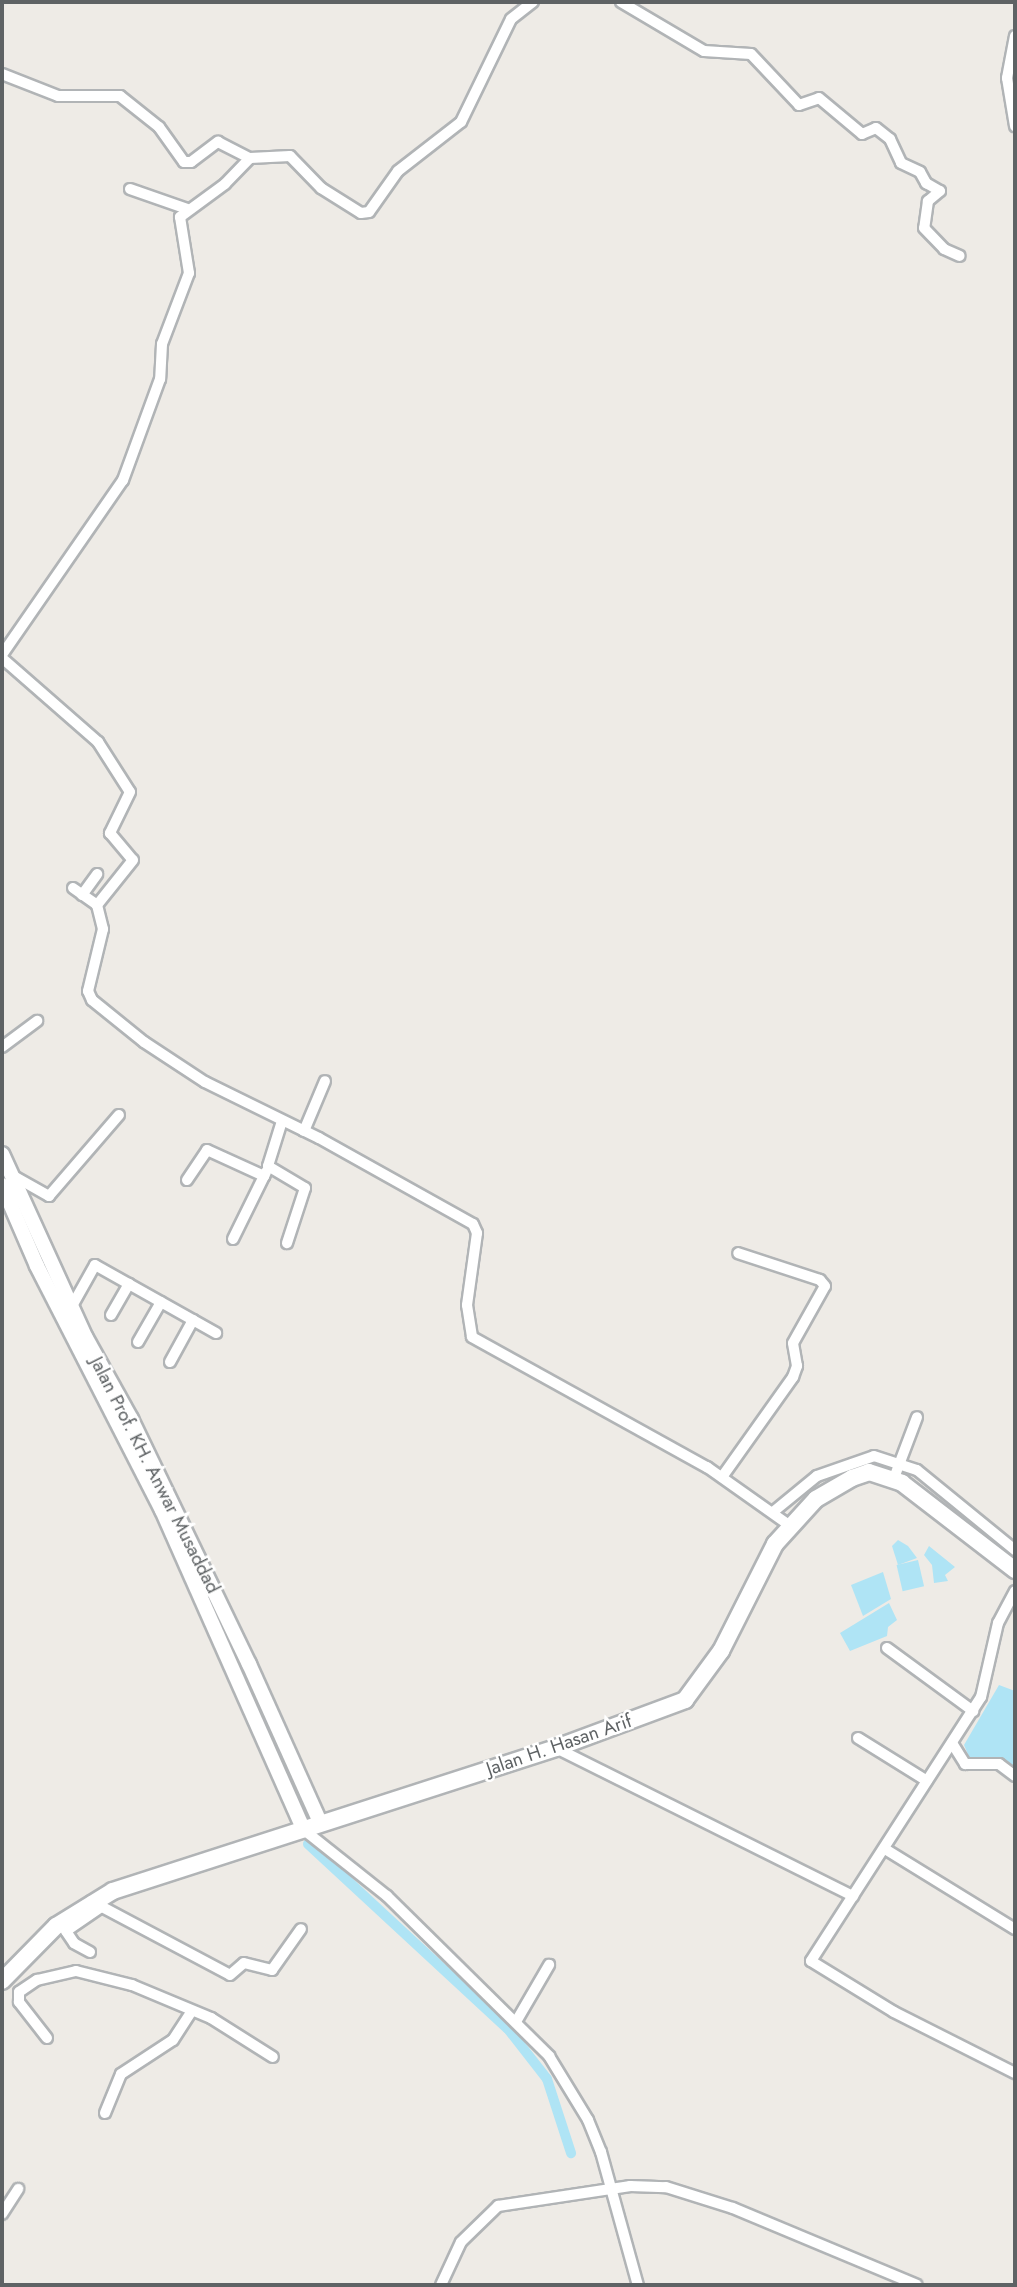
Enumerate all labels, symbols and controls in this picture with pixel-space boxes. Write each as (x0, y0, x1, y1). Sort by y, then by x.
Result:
street label: Jalan Prof. KH. Anwar Musaddad (85, 1353, 225, 1597)
street label: Jalan H. Hasan Arif (483, 1709, 635, 1781)

